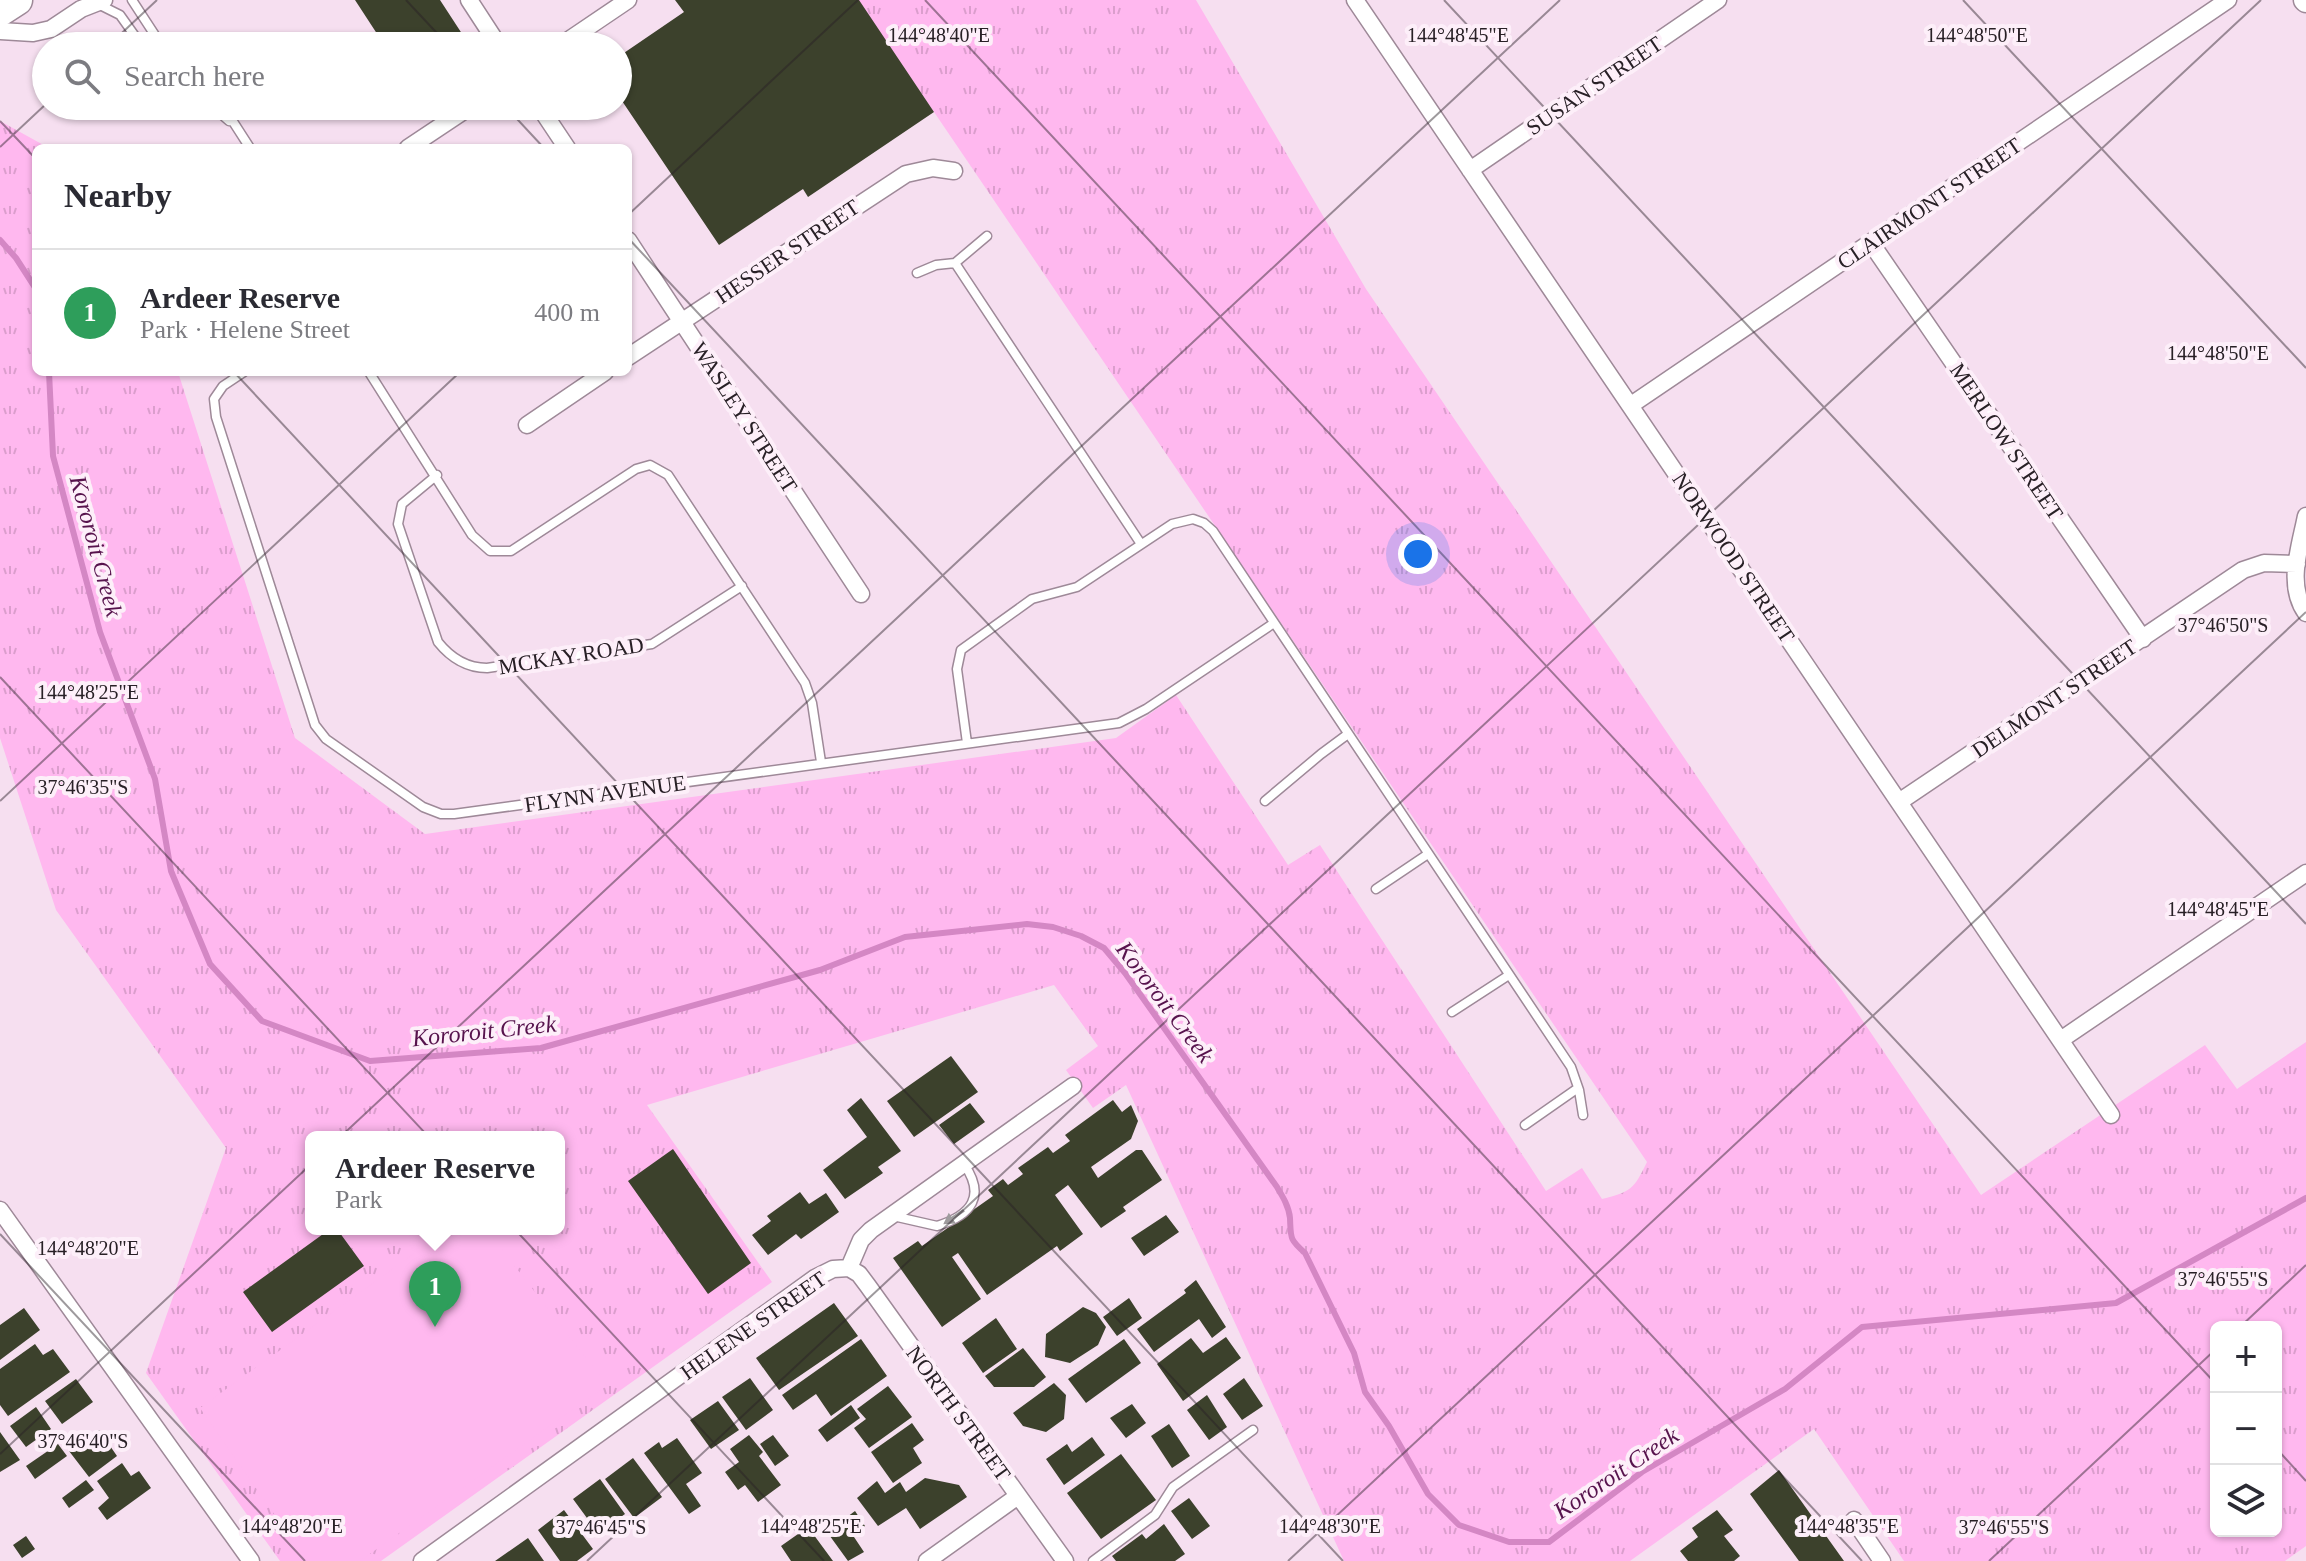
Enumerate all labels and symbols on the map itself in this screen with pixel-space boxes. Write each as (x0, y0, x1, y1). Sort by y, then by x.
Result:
text: 144°48'40"E (888, 24, 990, 46)
text: 144°48'45"E (1407, 24, 1509, 46)
text: 144°48'50"E (1926, 24, 2028, 46)
street label: SUSAN STREET (1522, 30, 1667, 140)
street label: CLAIRMONT STREET (1833, 132, 2026, 274)
street label: HESSER STREET (711, 194, 864, 309)
street label: WASLEY STREET (687, 337, 803, 498)
text: 144°48'50"E (2167, 342, 2269, 364)
street label: MERLOW STREET (1945, 358, 2069, 525)
street label: NORWOOD STREET (1667, 467, 1800, 648)
water label: Kororoit Creek (64, 472, 127, 620)
your location (1398, 534, 1438, 574)
text: 37°46'50"S (2178, 614, 2268, 636)
street label: MCKAY ROAD (497, 632, 646, 679)
street label: DELMONT STREET (1967, 634, 2142, 763)
text: 144°48'25"E (37, 681, 139, 703)
street label: FLYNN AVENUE (523, 770, 688, 817)
text: 37°46'35"S (38, 776, 128, 798)
text: 144°48'45"E (2167, 898, 2269, 920)
water label: Kororoit Creek (1110, 936, 1219, 1068)
water label: Kororoit Creek (410, 1010, 558, 1052)
one-way arrow (943, 1209, 965, 1224)
text: 144°48'20"E (37, 1237, 139, 1259)
pin: 1 (409, 1261, 461, 1327)
street label: HELENE STREET (676, 1266, 831, 1385)
text: 37°46'55"S (2178, 1268, 2268, 1290)
street label: NORTH STREET (901, 1341, 1016, 1486)
water label: Kororoit Creek (1548, 1422, 1684, 1525)
text: 37°46'40"S (38, 1430, 128, 1452)
text: 144°48'20"E (241, 1515, 343, 1537)
text: 144°48'25"E (760, 1515, 862, 1537)
text: 144°48'30"E (1279, 1515, 1381, 1537)
text: 144°48'35"E (1797, 1515, 1899, 1537)
text: 37°46'45"S (556, 1516, 646, 1538)
text: 37°46'55"S (1959, 1516, 2049, 1538)

